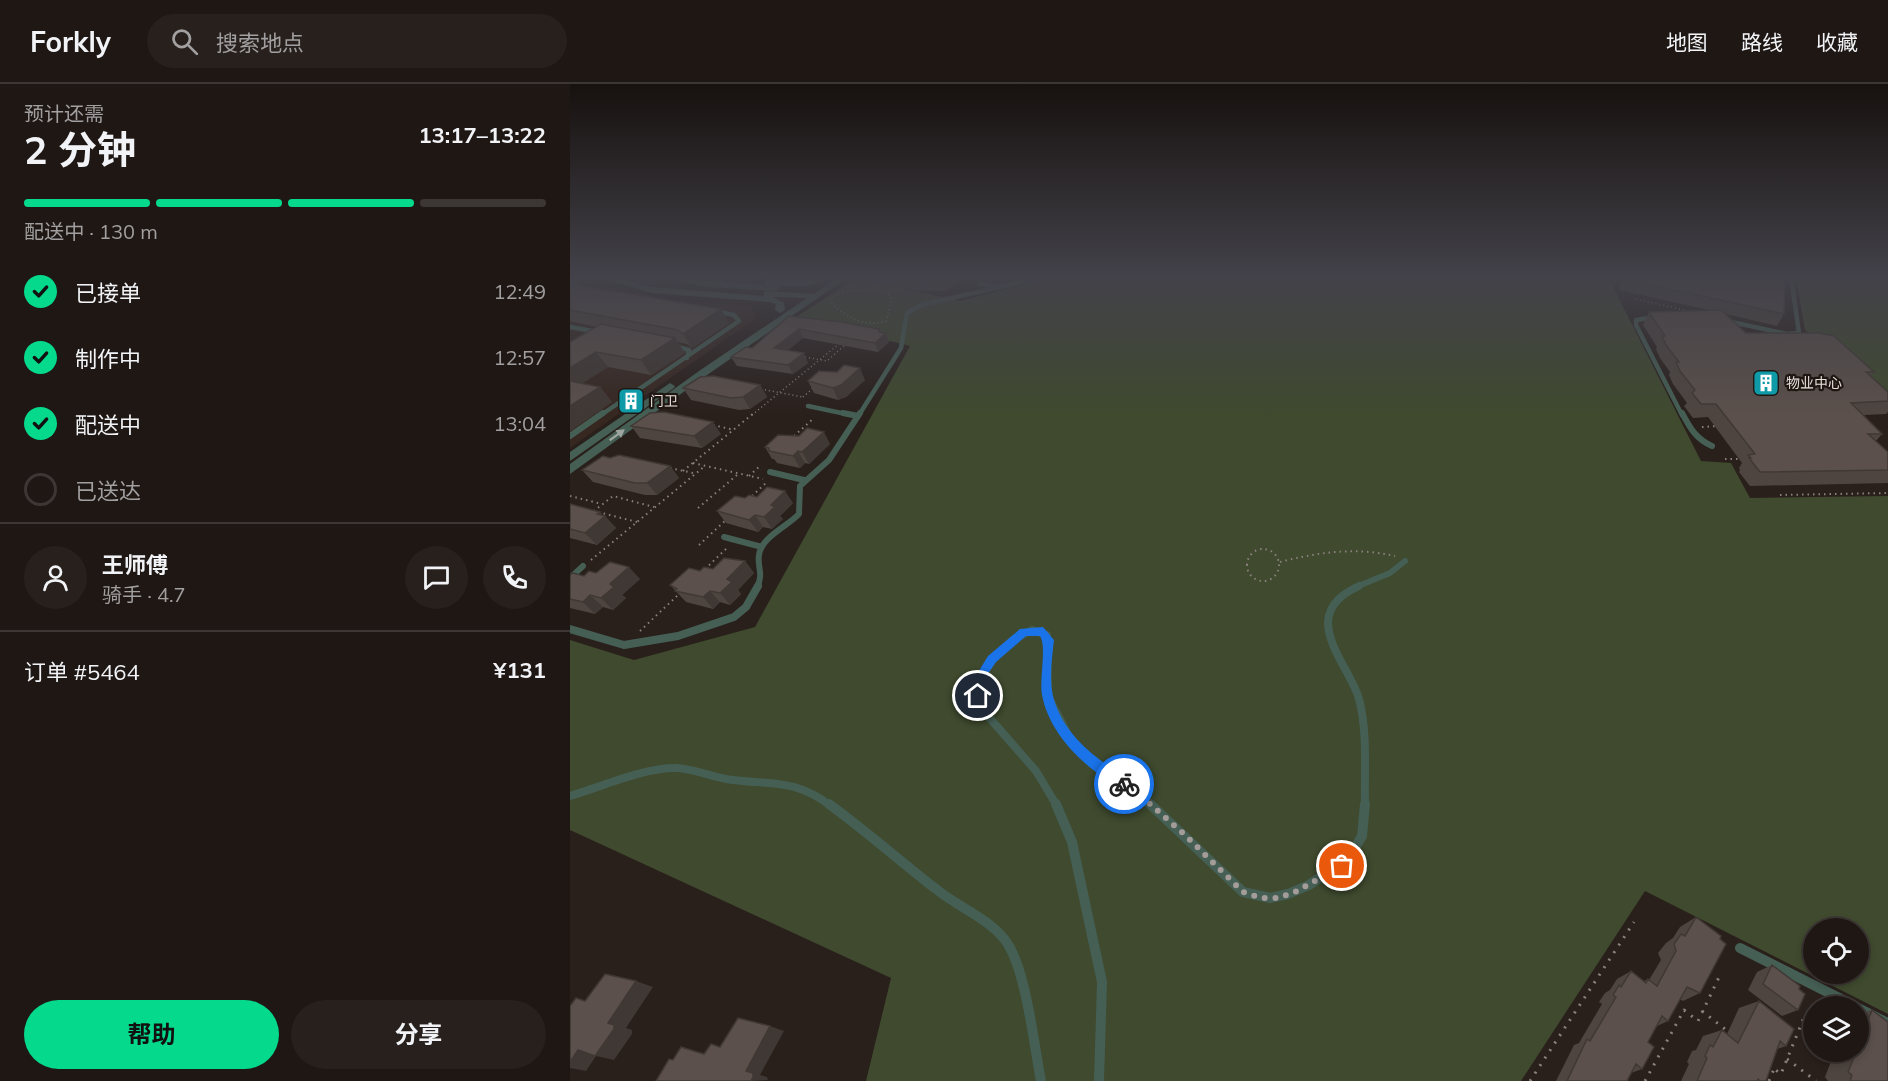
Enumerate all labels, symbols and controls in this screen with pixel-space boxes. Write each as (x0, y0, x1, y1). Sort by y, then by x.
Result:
search box (147, 14, 567, 68)
text: Forkly (30, 24, 111, 59)
icon: search (168, 25, 201, 58)
text: 搜索地点 (216, 29, 304, 57)
text: 地图 (1666, 29, 1708, 55)
text: 路线 (1741, 29, 1783, 55)
text: 收藏 (1816, 29, 1858, 55)
text: 预计还需 (24, 101, 104, 126)
text: 13:17–13:22 (418, 121, 546, 149)
text: 2 分钟 (24, 125, 136, 174)
text: 配送中 · 130 m (24, 219, 158, 244)
icon: check (24, 275, 57, 308)
text: 已接单 (75, 279, 141, 307)
text: 12:49 (493, 279, 546, 304)
icon: check (24, 341, 57, 374)
text: 制作中 (75, 345, 141, 373)
text: 12:57 (493, 345, 546, 370)
building icon: 物业中心 (1751, 368, 1781, 398)
place label: 物业中心 (1786, 374, 1842, 392)
building icon: 门卫 (616, 386, 646, 416)
place label: 门卫 (650, 392, 678, 410)
icon: check (24, 407, 57, 440)
text: 配送中 (75, 411, 141, 439)
text: 13:04 (493, 411, 546, 436)
one-way arrow (610, 430, 625, 442)
text: 已送达 (75, 477, 141, 505)
button: person (24, 546, 87, 609)
button: chat (405, 546, 468, 609)
button: phone (483, 546, 546, 609)
text: 王师傅 (102, 551, 168, 579)
text: 骑手 · 4.7 (102, 582, 186, 607)
text: ¥131 (493, 656, 546, 684)
text: 订单 #5464 (24, 658, 140, 686)
pin (952, 670, 1003, 721)
icon: home (961, 679, 994, 712)
courier (1094, 754, 1154, 814)
icon: bike (1108, 768, 1141, 801)
pin (1316, 840, 1367, 891)
icon: bag (1325, 849, 1358, 882)
map controls (1803, 918, 1869, 1062)
button: locate (1803, 918, 1869, 984)
button: layers (1803, 996, 1869, 1062)
button: 帮助 (24, 1000, 279, 1069)
button: 分享 (291, 1000, 546, 1069)

